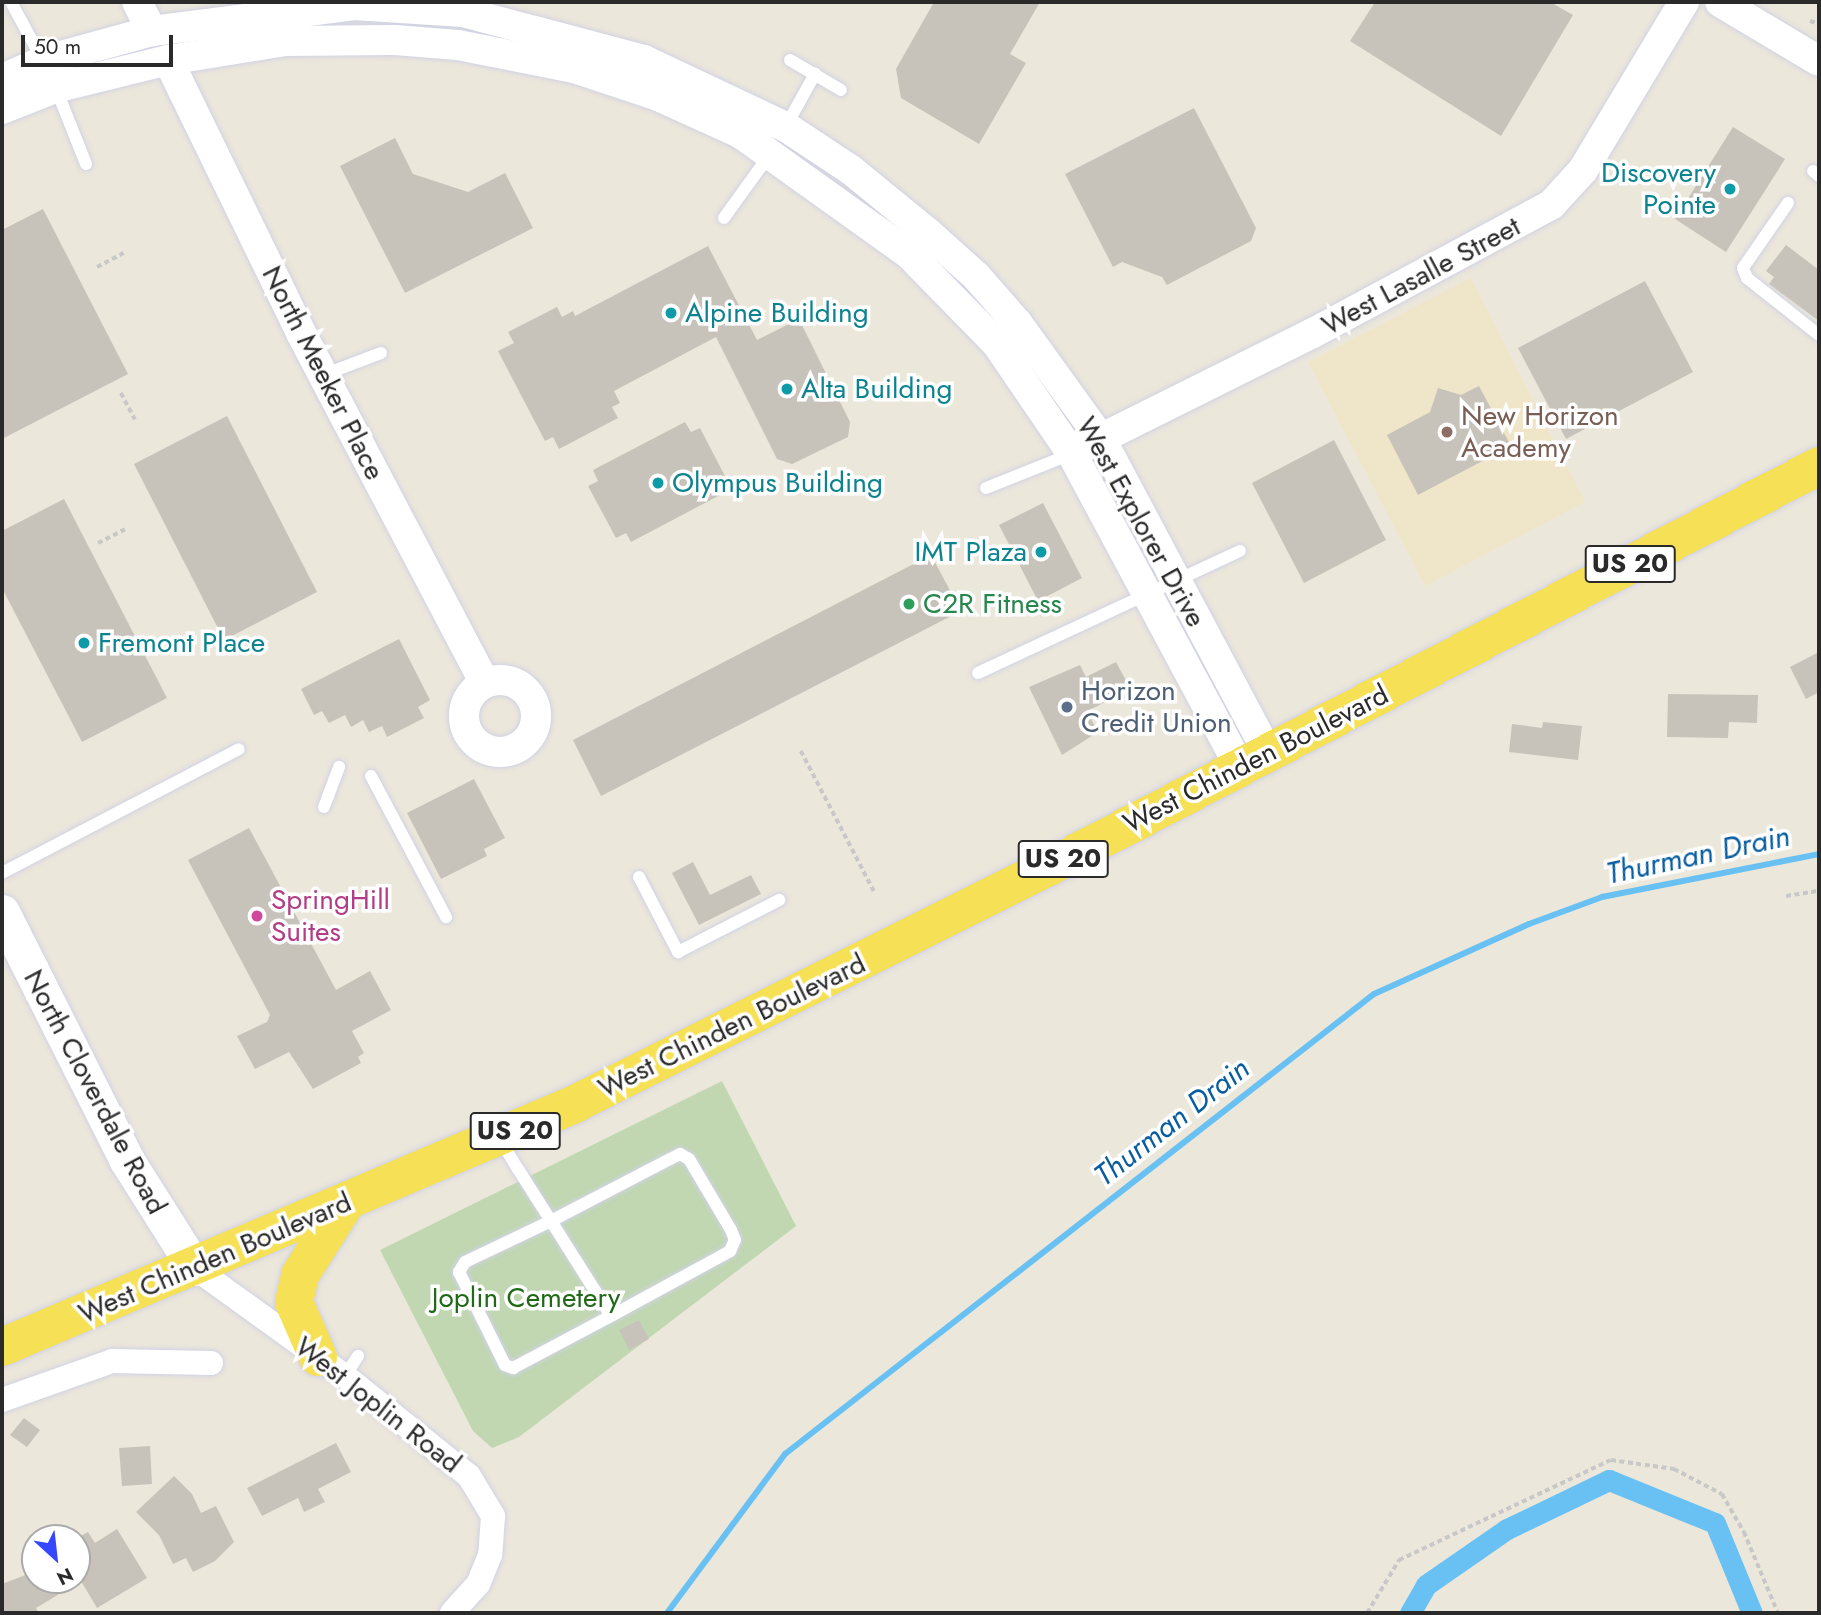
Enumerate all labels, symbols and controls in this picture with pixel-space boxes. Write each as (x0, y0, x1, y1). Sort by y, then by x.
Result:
scale bar (24, 21, 177, 65)
text: 50 m (34, 32, 81, 62)
place label: Discovery Pointe (1601, 156, 1716, 222)
marker: Discovery Pointe (1722, 181, 1738, 197)
street label: West Lasalle Street (1316, 210, 1526, 342)
street label: North Meeker Place (255, 261, 391, 485)
place label: Alpine Building (685, 296, 869, 330)
marker: Alpine Building (663, 305, 679, 321)
place label: Alta Building (801, 372, 952, 406)
marker: Alta Building (779, 381, 795, 397)
place label: New Horizon Academy (1461, 399, 1619, 465)
street label: West Explorer Drive (1069, 411, 1213, 633)
marker: New Horizon Academy (1439, 424, 1455, 440)
place label: Olympus Building (672, 466, 883, 500)
marker: Olympus Building (650, 475, 666, 491)
place label: IMT Plaza (914, 535, 1027, 569)
road number: US 20 (1584, 542, 1676, 586)
marker: IMT Plaza (1033, 544, 1049, 560)
place label: C2R Fitness (923, 587, 1062, 621)
marker: C2R Fitness (901, 596, 917, 612)
place label: Fremont Place (98, 626, 265, 660)
marker: Fremont Place (76, 635, 92, 651)
place label: Horizon Credit Union (1081, 674, 1232, 740)
street label: West Chinden Boulevard (1118, 678, 1394, 840)
marker: Horizon Credit Union (1059, 699, 1075, 715)
water label: Thurman Drain (1603, 818, 1793, 892)
road number: US 20 (1018, 836, 1108, 881)
place label: SpringHill Suites (271, 883, 390, 949)
marker: SpringHill Suites (249, 908, 265, 924)
street label: West Chinden Boulevard (593, 947, 871, 1105)
street label: North Cloverdale Road (16, 964, 174, 1220)
water label: Thurman Drain (1087, 1050, 1257, 1194)
road number: US 20 (470, 1108, 560, 1154)
street label: West Chinden Boulevard (74, 1185, 356, 1331)
park label: Joplin Cemetery (432, 1281, 620, 1315)
street label: West Joplin Road (288, 1330, 468, 1480)
north arrow (21, 1524, 91, 1594)
text: N (52, 1561, 78, 1592)

